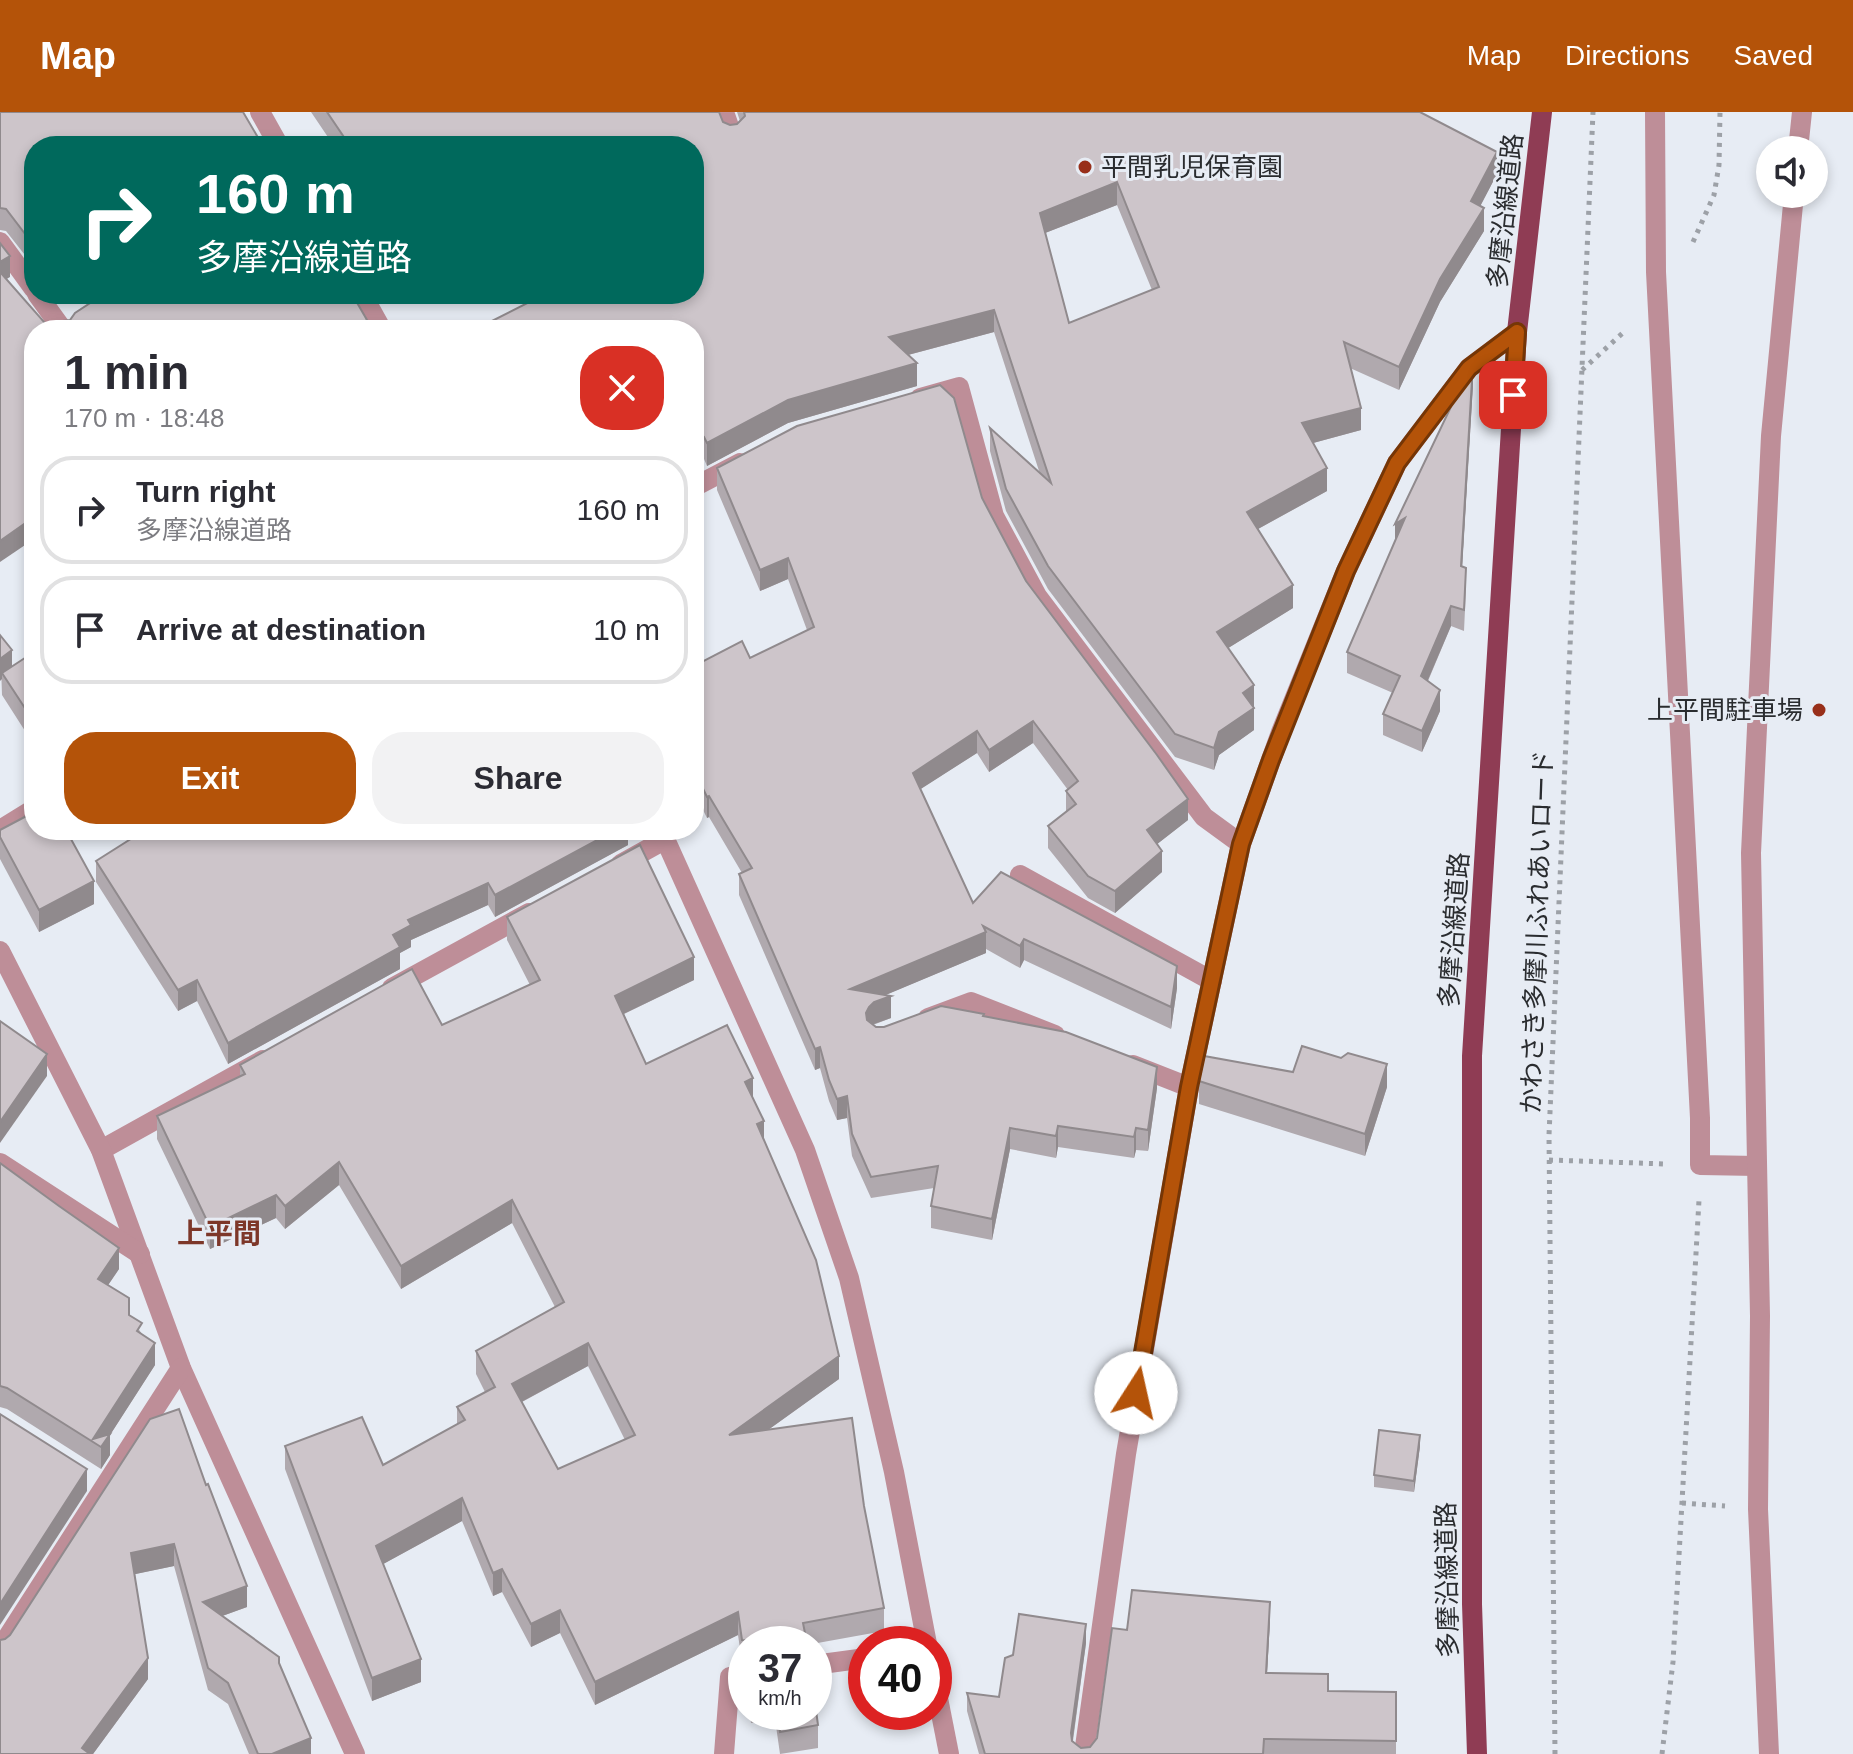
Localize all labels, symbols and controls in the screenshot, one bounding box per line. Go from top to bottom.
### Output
text: Map [40,35,116,77]
text: Map [1467,40,1521,71]
text: Directions [1565,40,1690,71]
text: Saved [1734,40,1813,71]
street label: 多摩沿線道路 [1482,132,1528,290]
map controls [1756,136,1828,208]
button: sound [1756,136,1828,208]
place label: 平間乳児保育園 [1101,152,1283,182]
marker: 平間乳児保育園 [1076,158,1094,176]
text: 160 m [196,162,355,225]
icon: right [64,168,168,272]
text: 多摩沿線道路 [196,237,412,278]
text: 1 min [64,346,189,399]
button: close [580,346,664,430]
pin [1479,361,1547,429]
icon: arrive [1491,373,1535,417]
text: 170 m · 18:48 [64,403,224,433]
text: Turn right [136,475,275,508]
icon: right [68,488,112,532]
text: 160 m [577,493,660,526]
text: 多摩沿線道路 [136,515,292,545]
icon: arrive [68,608,112,652]
text: Arrive at destination [136,613,426,646]
text: 10 m [593,613,660,646]
place label: 上平間駐車場 [1647,695,1803,725]
marker: 上平間駐車場 [1810,701,1828,719]
button: Exit [64,732,356,824]
button: Share [372,732,664,824]
street label: かわさき多摩川ふれあいロード [1516,750,1558,1114]
street label: 多摩沿線道路 [1434,851,1474,1009]
district label: 上平間 [177,1218,261,1249]
position arrow [1094,1351,1178,1435]
street label: 多摩沿線道路 [1431,1502,1463,1658]
speed limit sign: 40 [848,1626,952,1730]
text: 37 [758,1646,802,1690]
text: km/h [758,1687,802,1709]

